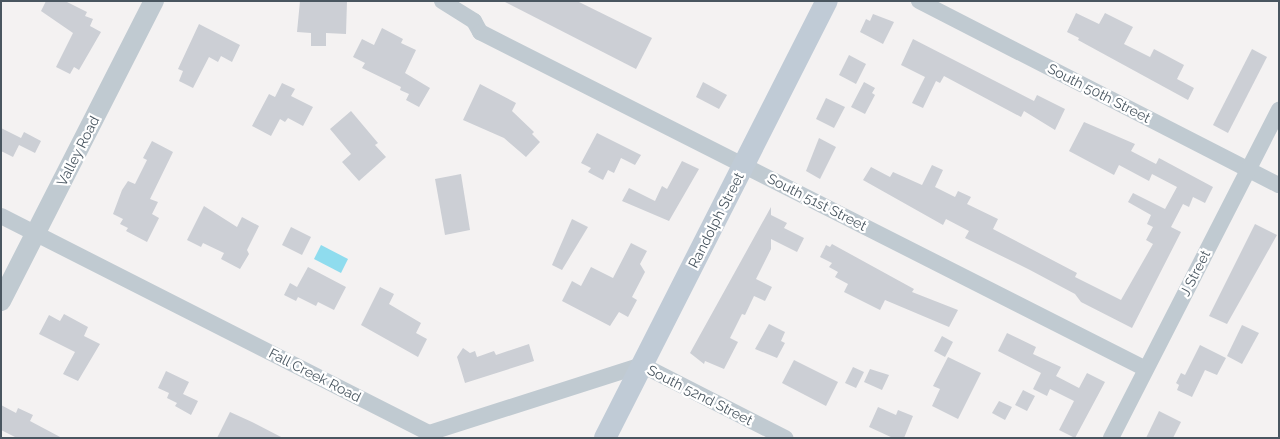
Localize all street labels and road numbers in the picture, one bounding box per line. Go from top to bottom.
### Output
street label: South 50th Street [1045,60,1153,126]
street label: Valley Road [53,113,103,189]
street label: Randolph Street [685,169,747,271]
street label: South 51st Street [765,170,869,234]
street label: J Street [1176,247,1214,299]
street label: Fall Creek Road [266,344,364,406]
street label: South 52nd Street [645,361,755,429]

